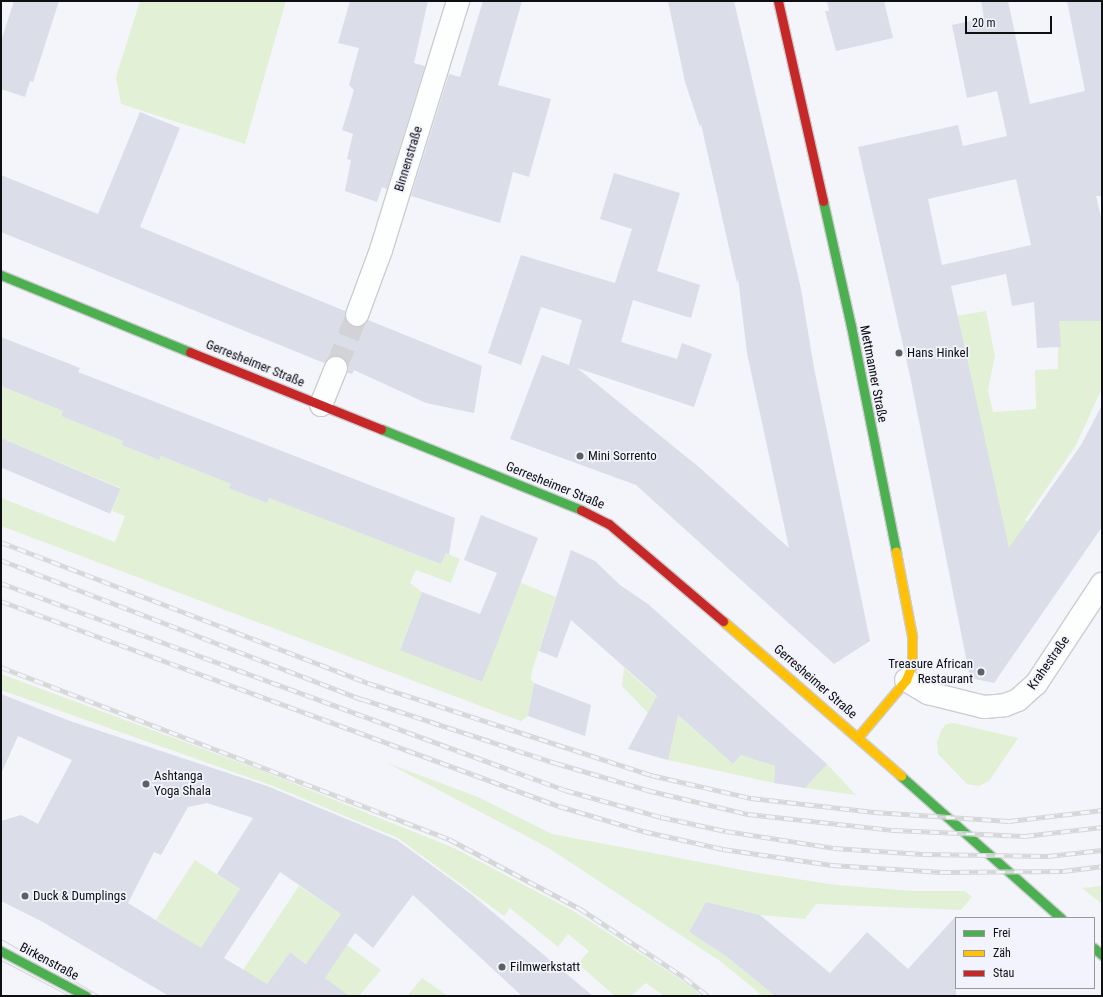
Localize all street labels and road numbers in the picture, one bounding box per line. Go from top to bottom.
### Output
street label: Binnenstraße [392,124,426,194]
street label: Mettmanner Straße [856,324,890,424]
street label: Gerresheimer Straße [203,337,307,391]
street label: Gerresheimer Straße [503,459,607,513]
street label: Krahestraße [1025,633,1073,693]
street label: Gerresheimer Straße [770,642,860,722]
street label: Birkenstraße [17,940,81,984]

